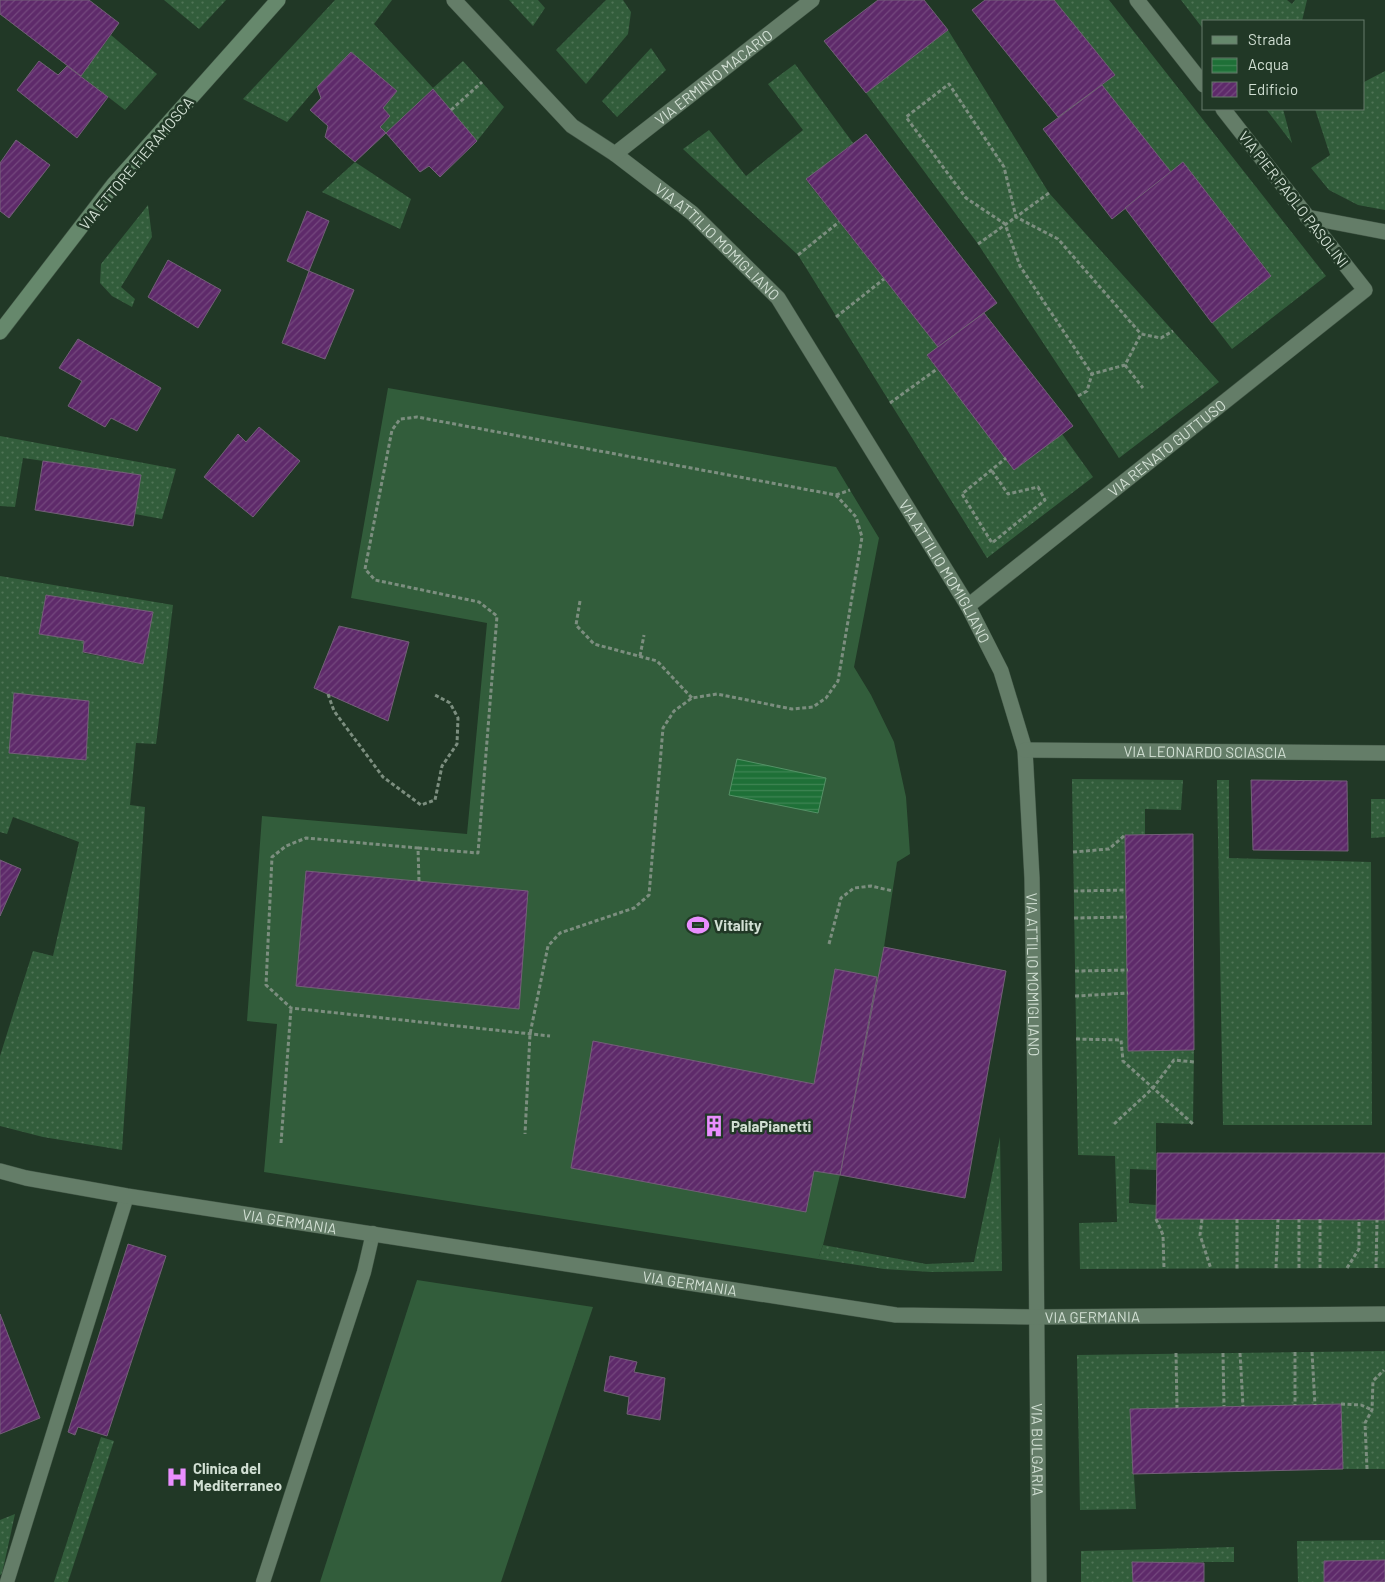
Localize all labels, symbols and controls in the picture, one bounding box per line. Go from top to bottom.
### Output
legend [1202,20,1365,110]
street label: VIA ERMINIO MACARIO [651,25,776,129]
text: Strada [1248,30,1291,48]
text: Acqua [1248,55,1289,73]
text: Edificio [1248,80,1298,98]
street label: VIA ETTORE FIERAMOSCA [75,93,197,233]
street label: VIA PIER PAOLO PASOLINI [1235,127,1353,271]
street label: VIA ATTILIO MOMIGLIANO [652,179,784,304]
street label: VIA RENATO GUTTUSO [1104,395,1229,500]
street label: VIA ATTILIO MOMIGLIANO [895,496,994,646]
street label: VIA LEONARDO SCIASCIA [1123,742,1287,761]
street label: VIA ATTILIO MOMIGLIANO [1023,893,1043,1056]
sports icon: Vitality [685,912,711,938]
place label: Vitality [714,916,762,934]
building icon: PalaPianetti [701,1113,727,1139]
place label: PalaPianetti [731,1117,812,1135]
street label: VIA GERMANIA [241,1205,338,1237]
street label: VIA GERMANIA [641,1267,738,1299]
street label: VIA GERMANIA [1045,1307,1140,1326]
street label: VIA BULGARIA [1028,1403,1047,1496]
place label: Clinica del Mediterraneo [193,1459,282,1494]
hospital icon: Clinica del Mediterraneo [164,1464,190,1490]

